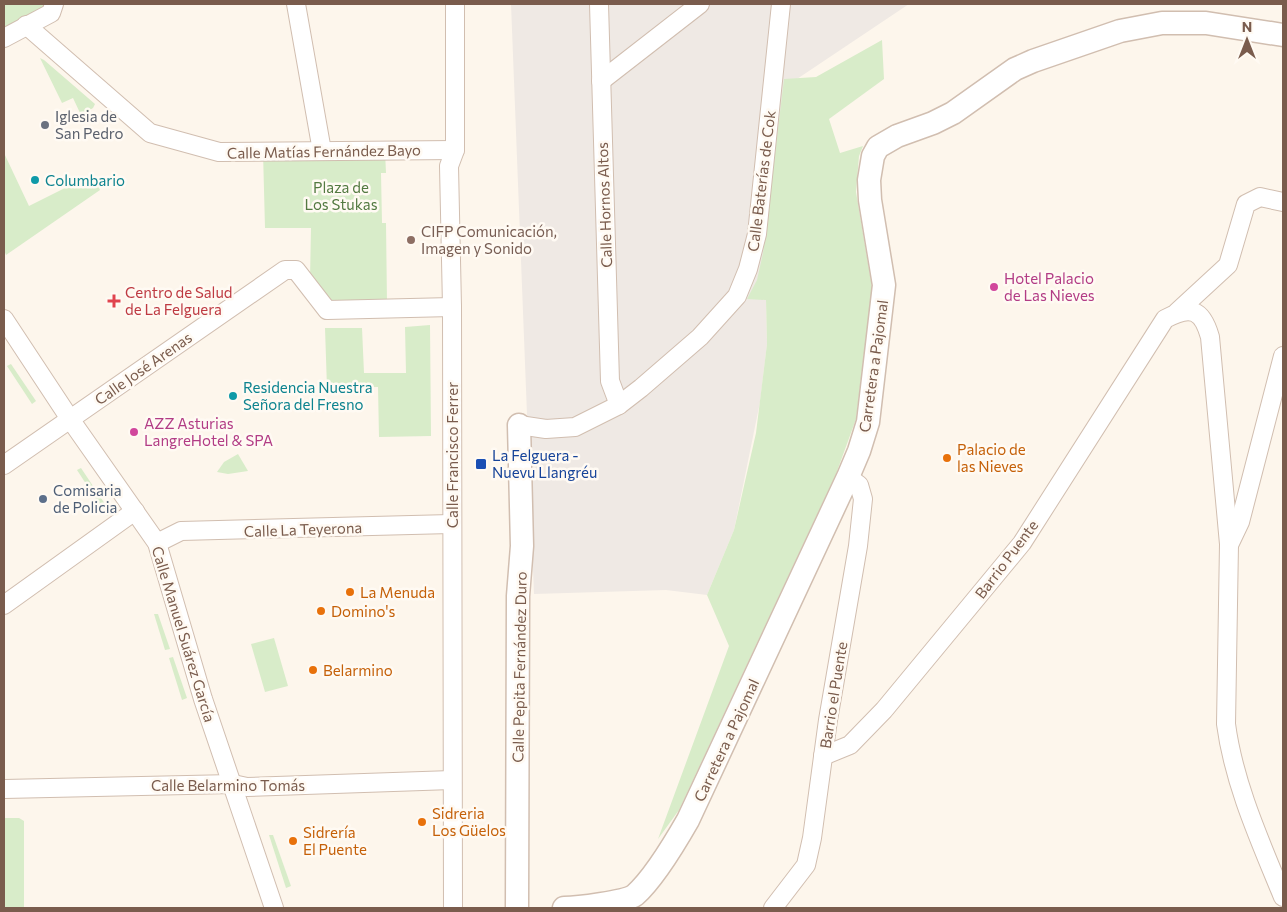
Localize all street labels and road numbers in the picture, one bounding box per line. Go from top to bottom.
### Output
street label: Calle Baterías de Cok [743,109,779,253]
street label: Calle Matías Fernández Bayo [227,140,421,162]
street label: Calle Hornos Altos [593,142,615,268]
street label: Carretera a Pajomal [855,299,891,433]
street label: Calle José Arenas [91,328,195,408]
street label: Calle Francisco Ferrer [443,382,461,528]
street label: Barrio Puente [971,516,1041,602]
street label: Calle La Teyerona [243,518,363,540]
street label: Calle Manuel Suárez García [149,544,219,724]
street label: Calle Pepita Fernández Duro [508,571,530,763]
street label: Barrio el Puente [816,640,850,750]
street label: Carretera a Pajomal [690,676,762,804]
street label: Calle Belarmino Tomás [151,776,305,794]

